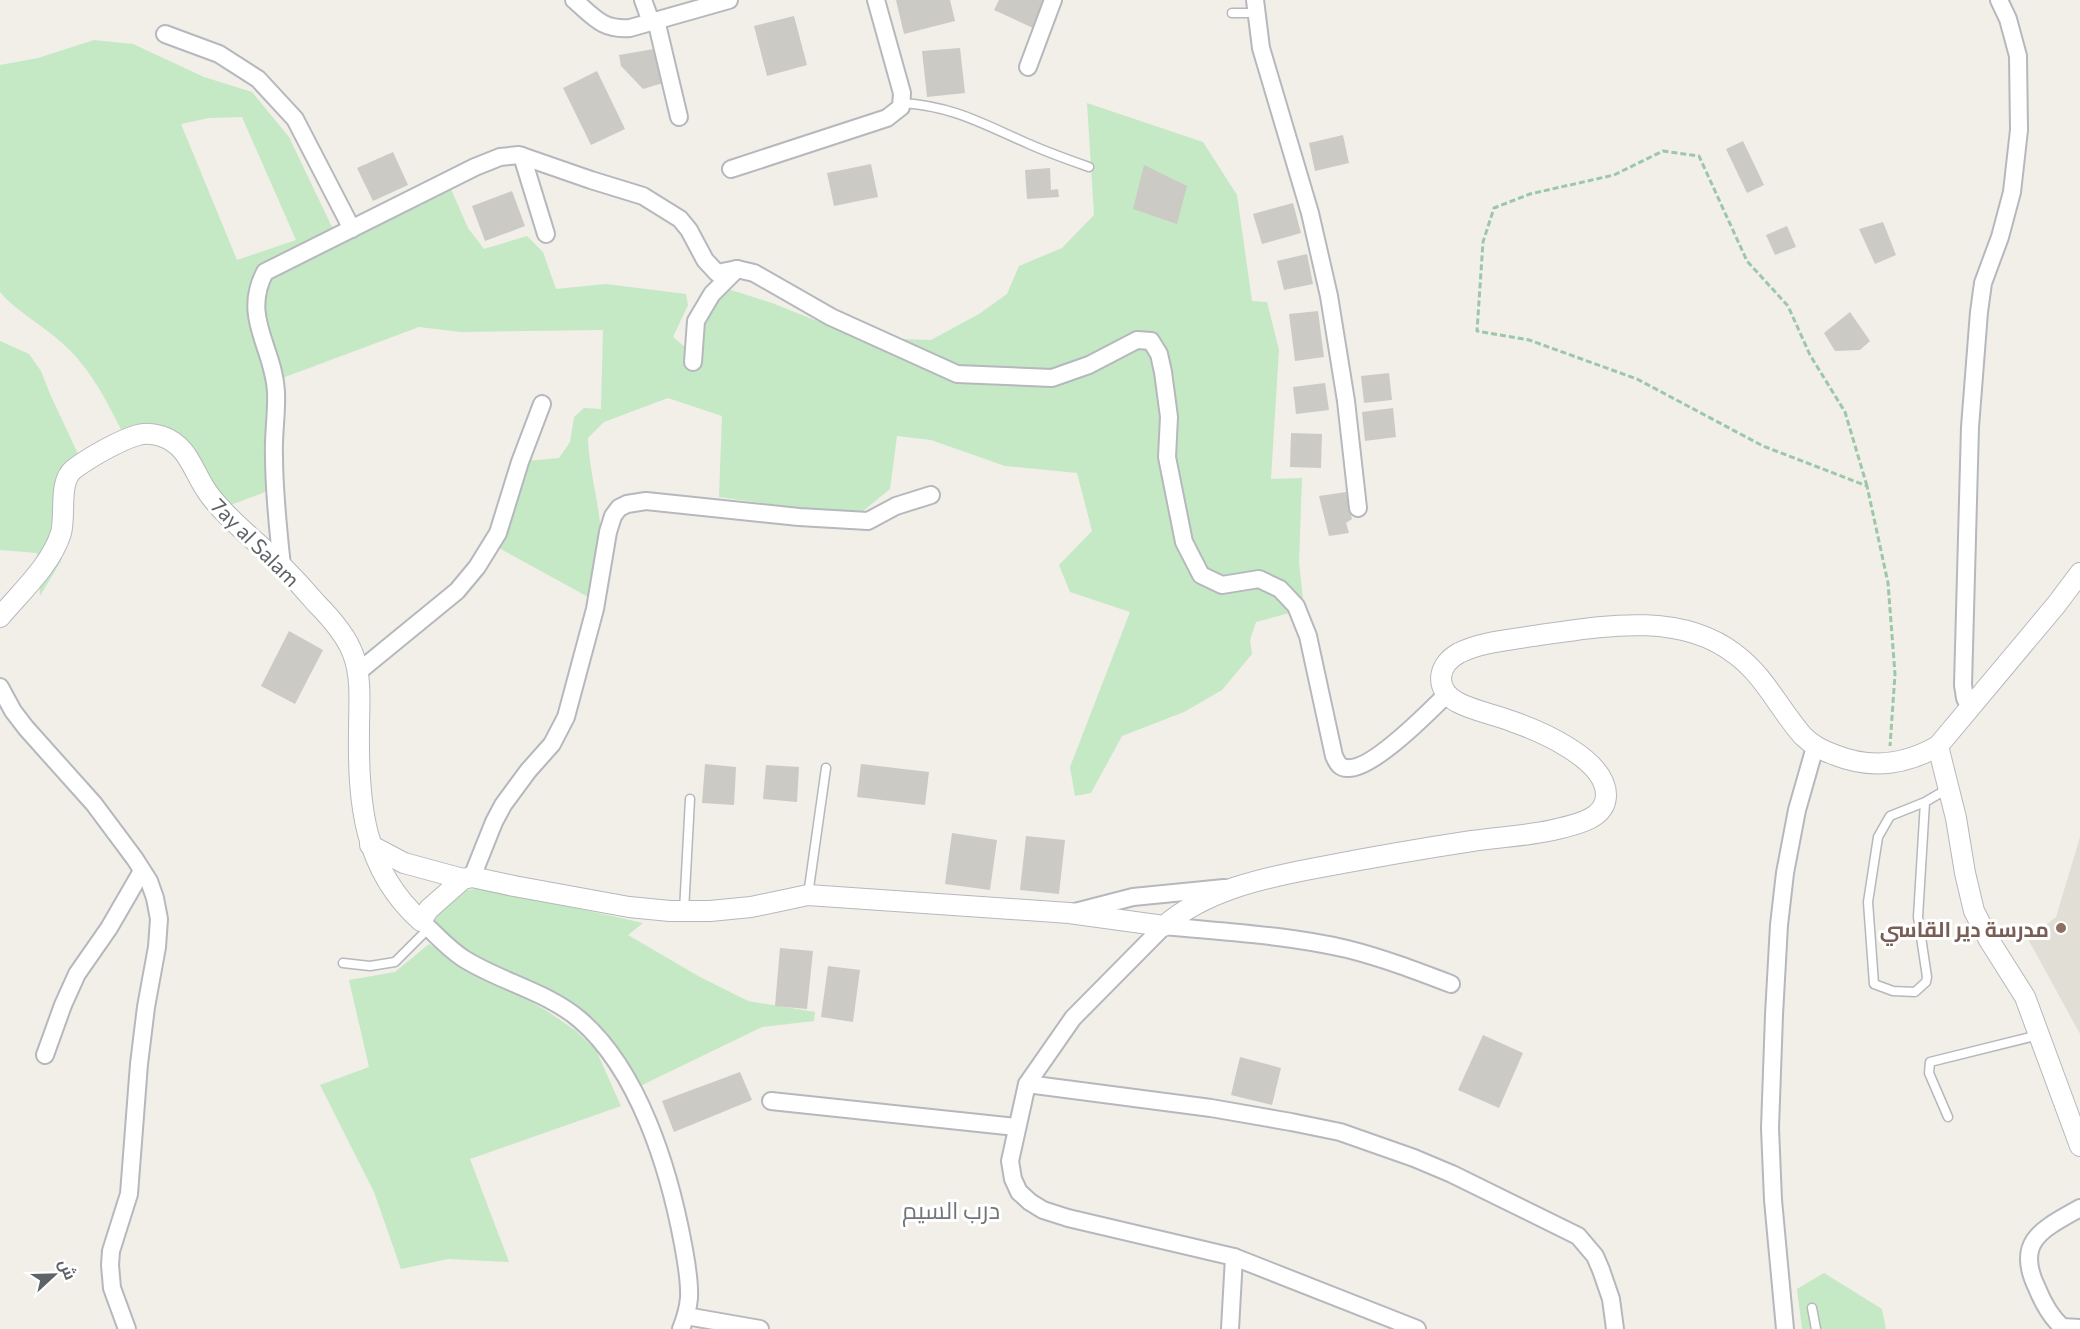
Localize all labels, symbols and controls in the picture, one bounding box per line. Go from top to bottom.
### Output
street label: 7ay al Salam [207,493,305,591]
place label: مدرسة دير القاسي [1880,916,2049,946]
marker: مدرسة دير القاسي [2054,921,2068,935]
district label: درب السيم [902,1195,1000,1227]
north arrow [24,1245,84,1305]
text: ش [55,1256,81,1283]

